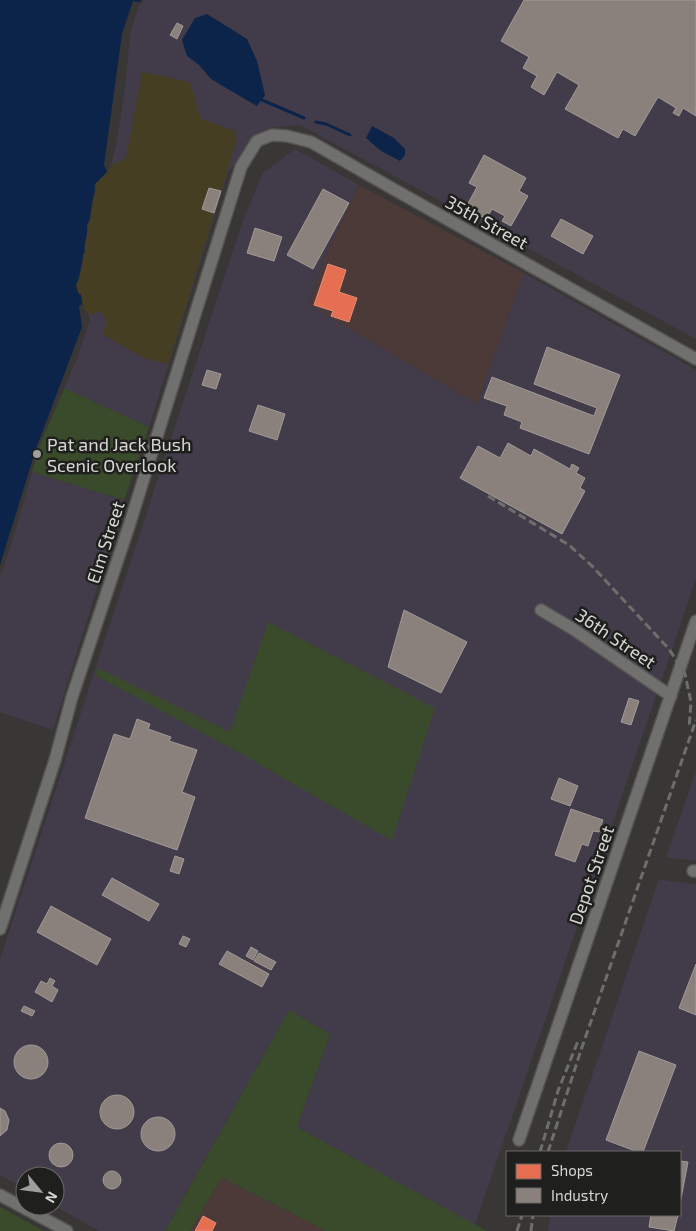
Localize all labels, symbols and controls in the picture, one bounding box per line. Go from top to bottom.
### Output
street label: 35th Street [442,190,532,254]
place label: Pat and Jack Bush Scenic Overlook [47,433,191,476]
marker: Pat and Jack Bush Scenic Overlook [31,448,43,460]
street label: Elm Street [81,498,129,586]
street label: 36th Street [572,603,660,673]
street label: Depot Street [564,823,618,927]
legend [506,1151,681,1216]
text: Shops [551,1161,593,1179]
north arrow [15,1166,65,1216]
text: Industry [551,1186,608,1204]
text: N [42,1189,62,1206]

